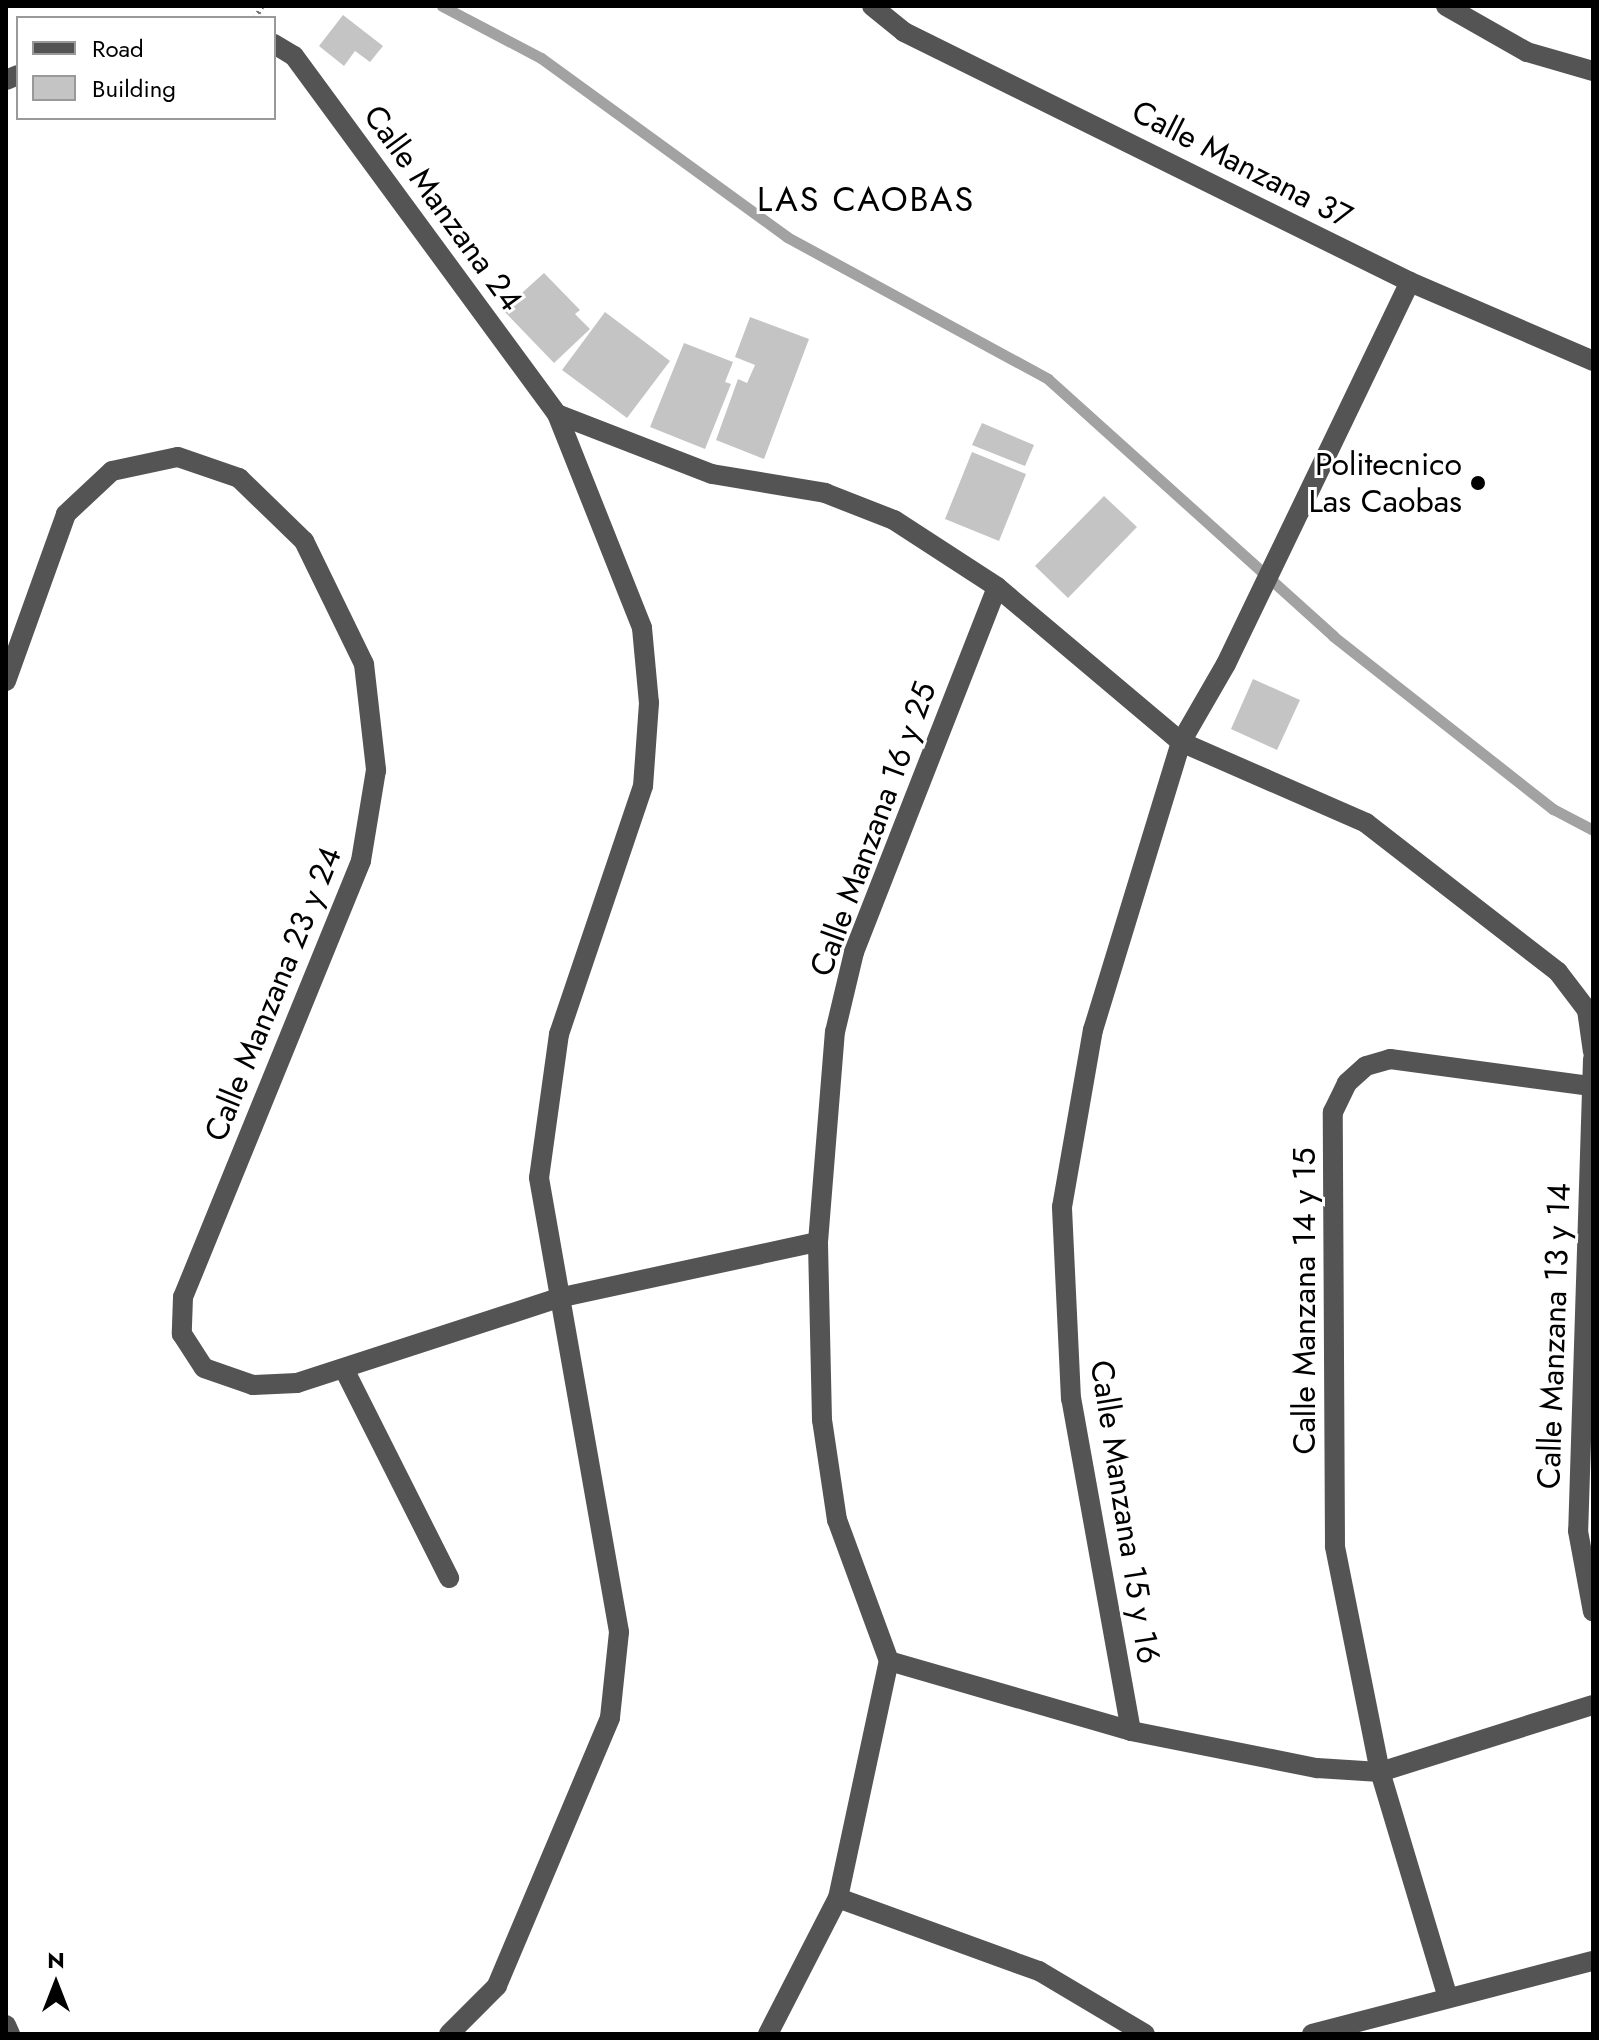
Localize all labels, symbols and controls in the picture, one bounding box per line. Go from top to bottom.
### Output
legend [16,16,276,120]
text: Road [92,31,144,66]
text: Building [92,71,176,106]
street label: Calle Manzana 37 [1126,92,1358,236]
street label: Calle Manzana 24 [355,98,531,318]
district label: LAS CAOBAS [757,180,975,220]
place label: Politecnico Las Caobas [1308,446,1462,521]
marker: Politecnico Las Caobas [1469,474,1487,492]
street label: Calle Manzana 16 y 25 [802,677,944,981]
street label: Calle Manzana 23 y 24 [196,841,350,1147]
street label: Calle Manzana 14 y 15 [1285,1148,1323,1454]
street label: Calle Manzana 13 y 14 [1529,1182,1579,1490]
street label: Calle Manzana 15 y 16 [1082,1358,1168,1666]
north arrow [16,1944,96,2024]
text: N [47,1944,65,1976]

